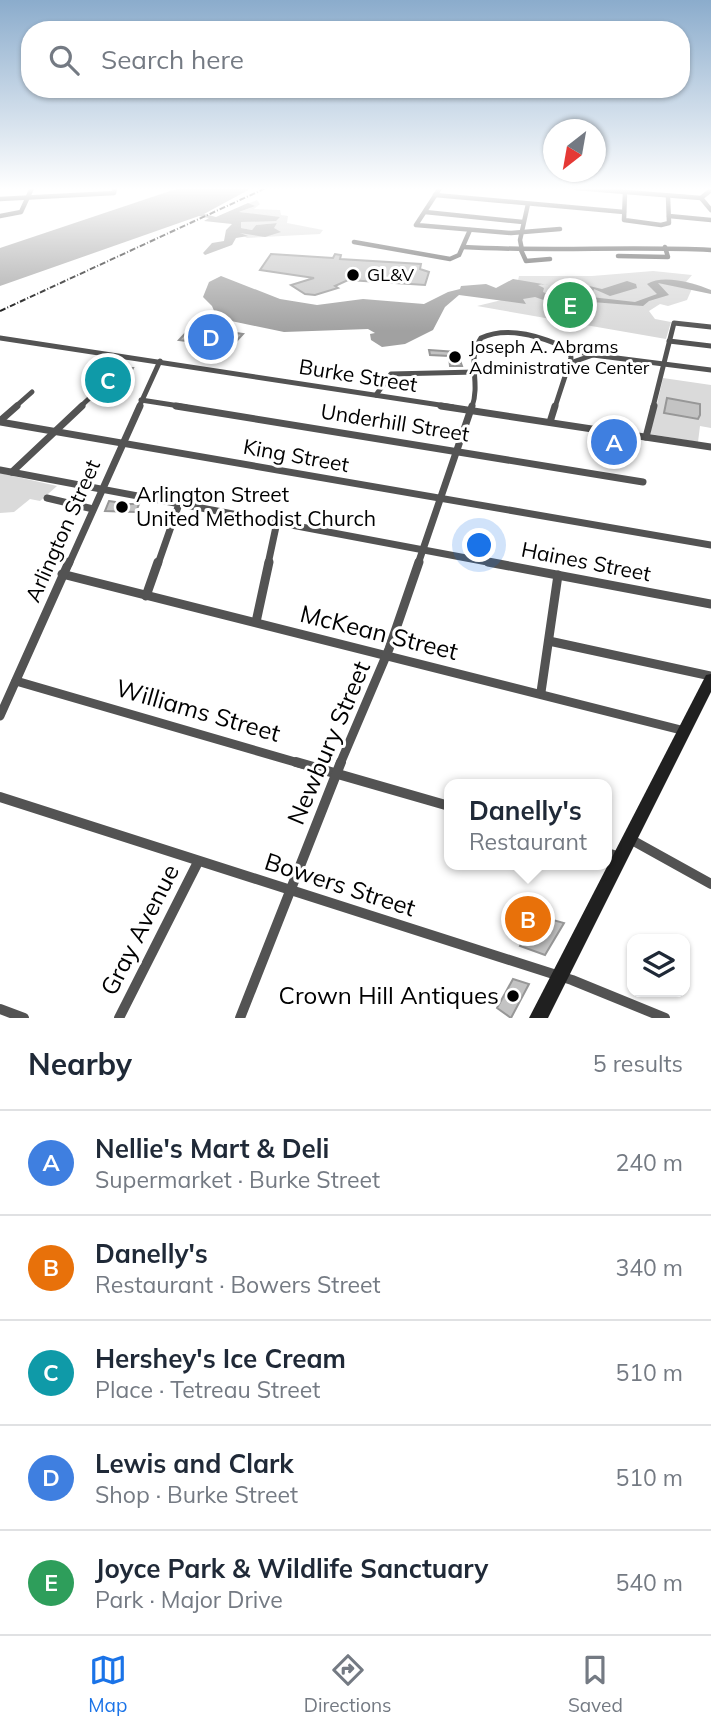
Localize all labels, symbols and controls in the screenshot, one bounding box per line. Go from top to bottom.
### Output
search box [21,21,690,98]
icon: search [45,41,83,79]
text: Search here [101,43,244,76]
north arrow [543,119,606,182]
place label: GL&V [367,263,415,286]
marker: GL&V [345,267,361,283]
pin: E [547,279,593,331]
pin: D [188,311,234,363]
place label: Joseph A. Abrams Administrative Center [469,335,650,379]
marker: Joseph A. Abrams Administrative Center [447,349,463,365]
street label: Burke Street [297,353,419,397]
pin: C [85,354,131,406]
street label: Underhill Street [319,397,471,447]
pin: A [591,416,637,468]
street label: King Street [241,433,351,477]
street label: Arlington Street [19,455,105,606]
place label: Arlington Street United Methodist Church [136,481,376,531]
marker: Arlington Street United Methodist Church [114,499,130,515]
your location [462,528,496,562]
street label: Haines Street [519,536,653,586]
street label: McKean Street [297,598,461,666]
street label: Newbury Street [280,656,376,829]
street label: Williams Street [113,672,284,748]
popup [444,779,612,870]
text: Danelly's [469,794,582,827]
text: Restaurant [469,827,587,856]
street label: Bowers Street [261,846,419,923]
street label: Gray Avenue [93,859,185,1000]
pin: B [505,893,551,945]
map controls [627,934,690,997]
button: layers [627,934,690,997]
place label: Crown Hill Antiques [279,980,499,1010]
marker: Crown Hill Antiques [505,988,521,1004]
text: Nearby [28,1045,132,1083]
text: 5 results [593,1049,683,1078]
text: Nellie's Mart & Deli [95,1132,329,1165]
text: A [42,1148,60,1177]
text: 240 m [615,1148,683,1177]
text: Supermarket · Burke Street [95,1165,380,1194]
text: Danelly's [95,1237,208,1270]
text: B [43,1253,59,1282]
text: 340 m [615,1253,683,1282]
text: Restaurant · Bowers Street [95,1270,381,1299]
text: Hershey's Ice Cream [95,1342,346,1375]
text: C [43,1358,59,1387]
text: 510 m [615,1358,683,1387]
text: Place · Tetreau Street [95,1375,320,1404]
text: Lewis and Clark [95,1447,294,1480]
text: D [42,1463,60,1492]
text: 510 m [615,1463,683,1492]
text: Shop · Burke Street [95,1480,298,1509]
text: Joyce Park & Wildlife Sanctuary [95,1552,488,1585]
text: E [44,1568,58,1597]
text: 540 m [615,1568,683,1597]
text: Park · Major Drive [95,1585,283,1614]
tab: Map [88,1651,127,1717]
tab: Directions [304,1651,392,1717]
tab: Saved [568,1651,623,1717]

